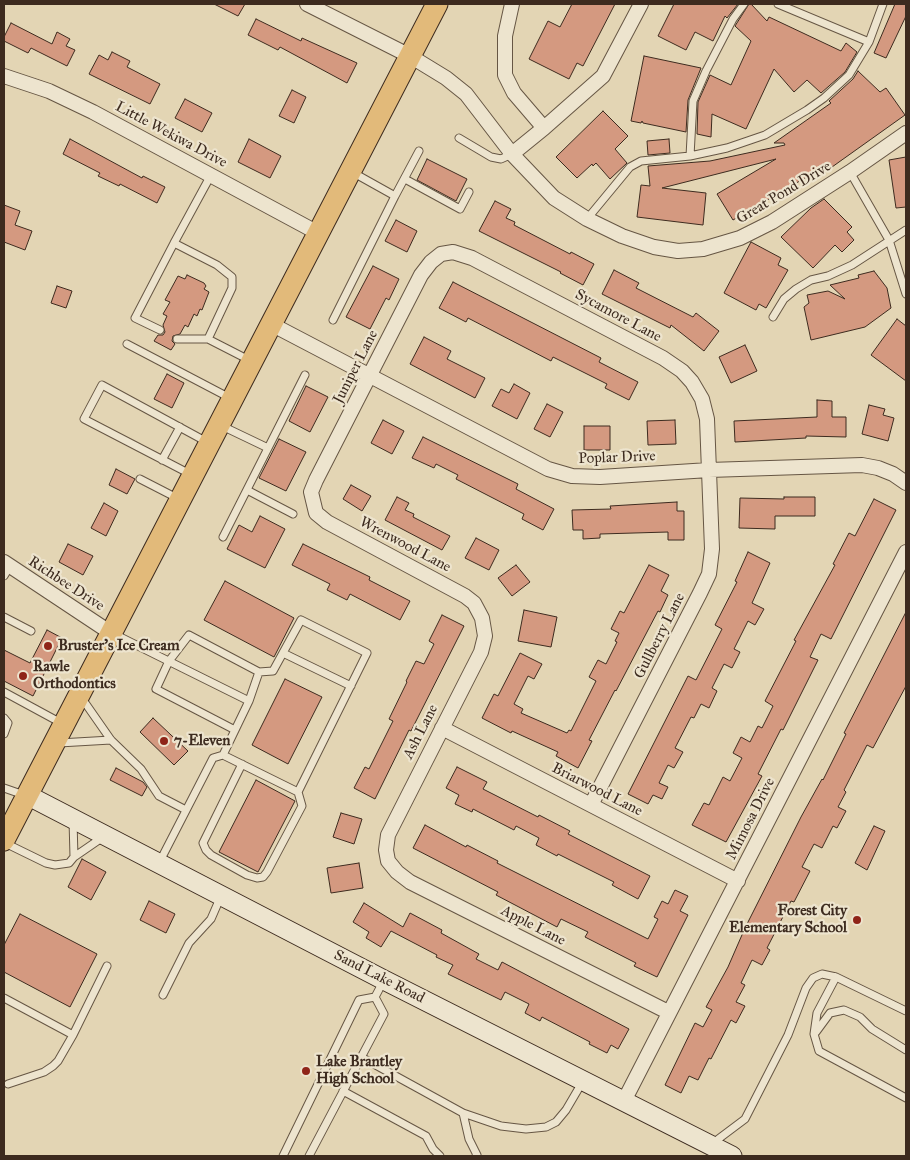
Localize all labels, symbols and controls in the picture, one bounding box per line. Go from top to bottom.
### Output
street label: Little Wekiwa Drive [112,98,230,172]
street label: Great Pond Drive [733,158,835,228]
street label: Sycamore Lane [572,286,664,346]
street label: Juniper Lane [330,327,382,407]
street label: Poplar Drive [578,448,656,468]
street label: Wrenwood Lane [356,513,454,577]
street label: Richbee Drive [25,553,107,615]
street label: Gullberry Lane [631,590,689,682]
place label: Bruster's Ice Cream [58,637,180,655]
marker: Bruster's Ice Cream [42,640,54,652]
place label: Rawle Orthodontics [33,658,116,693]
marker: Rawle Orthodontics [17,670,29,682]
street label: Ash Lane [400,702,442,762]
place label: 7-Eleven [174,732,230,750]
marker: 7-Eleven [158,735,170,747]
street label: Briarwood Lane [549,759,645,821]
street label: Mimosa Drive [723,775,779,863]
street label: Apple Lane [498,902,568,950]
place label: Forest City Elementary School [729,902,847,937]
marker: Forest City Elementary School [851,914,863,926]
street label: Sand Lake Road [331,946,427,1008]
place label: Lake Brantley High School [316,1053,402,1088]
marker: Lake Brantley High School [300,1065,312,1077]

